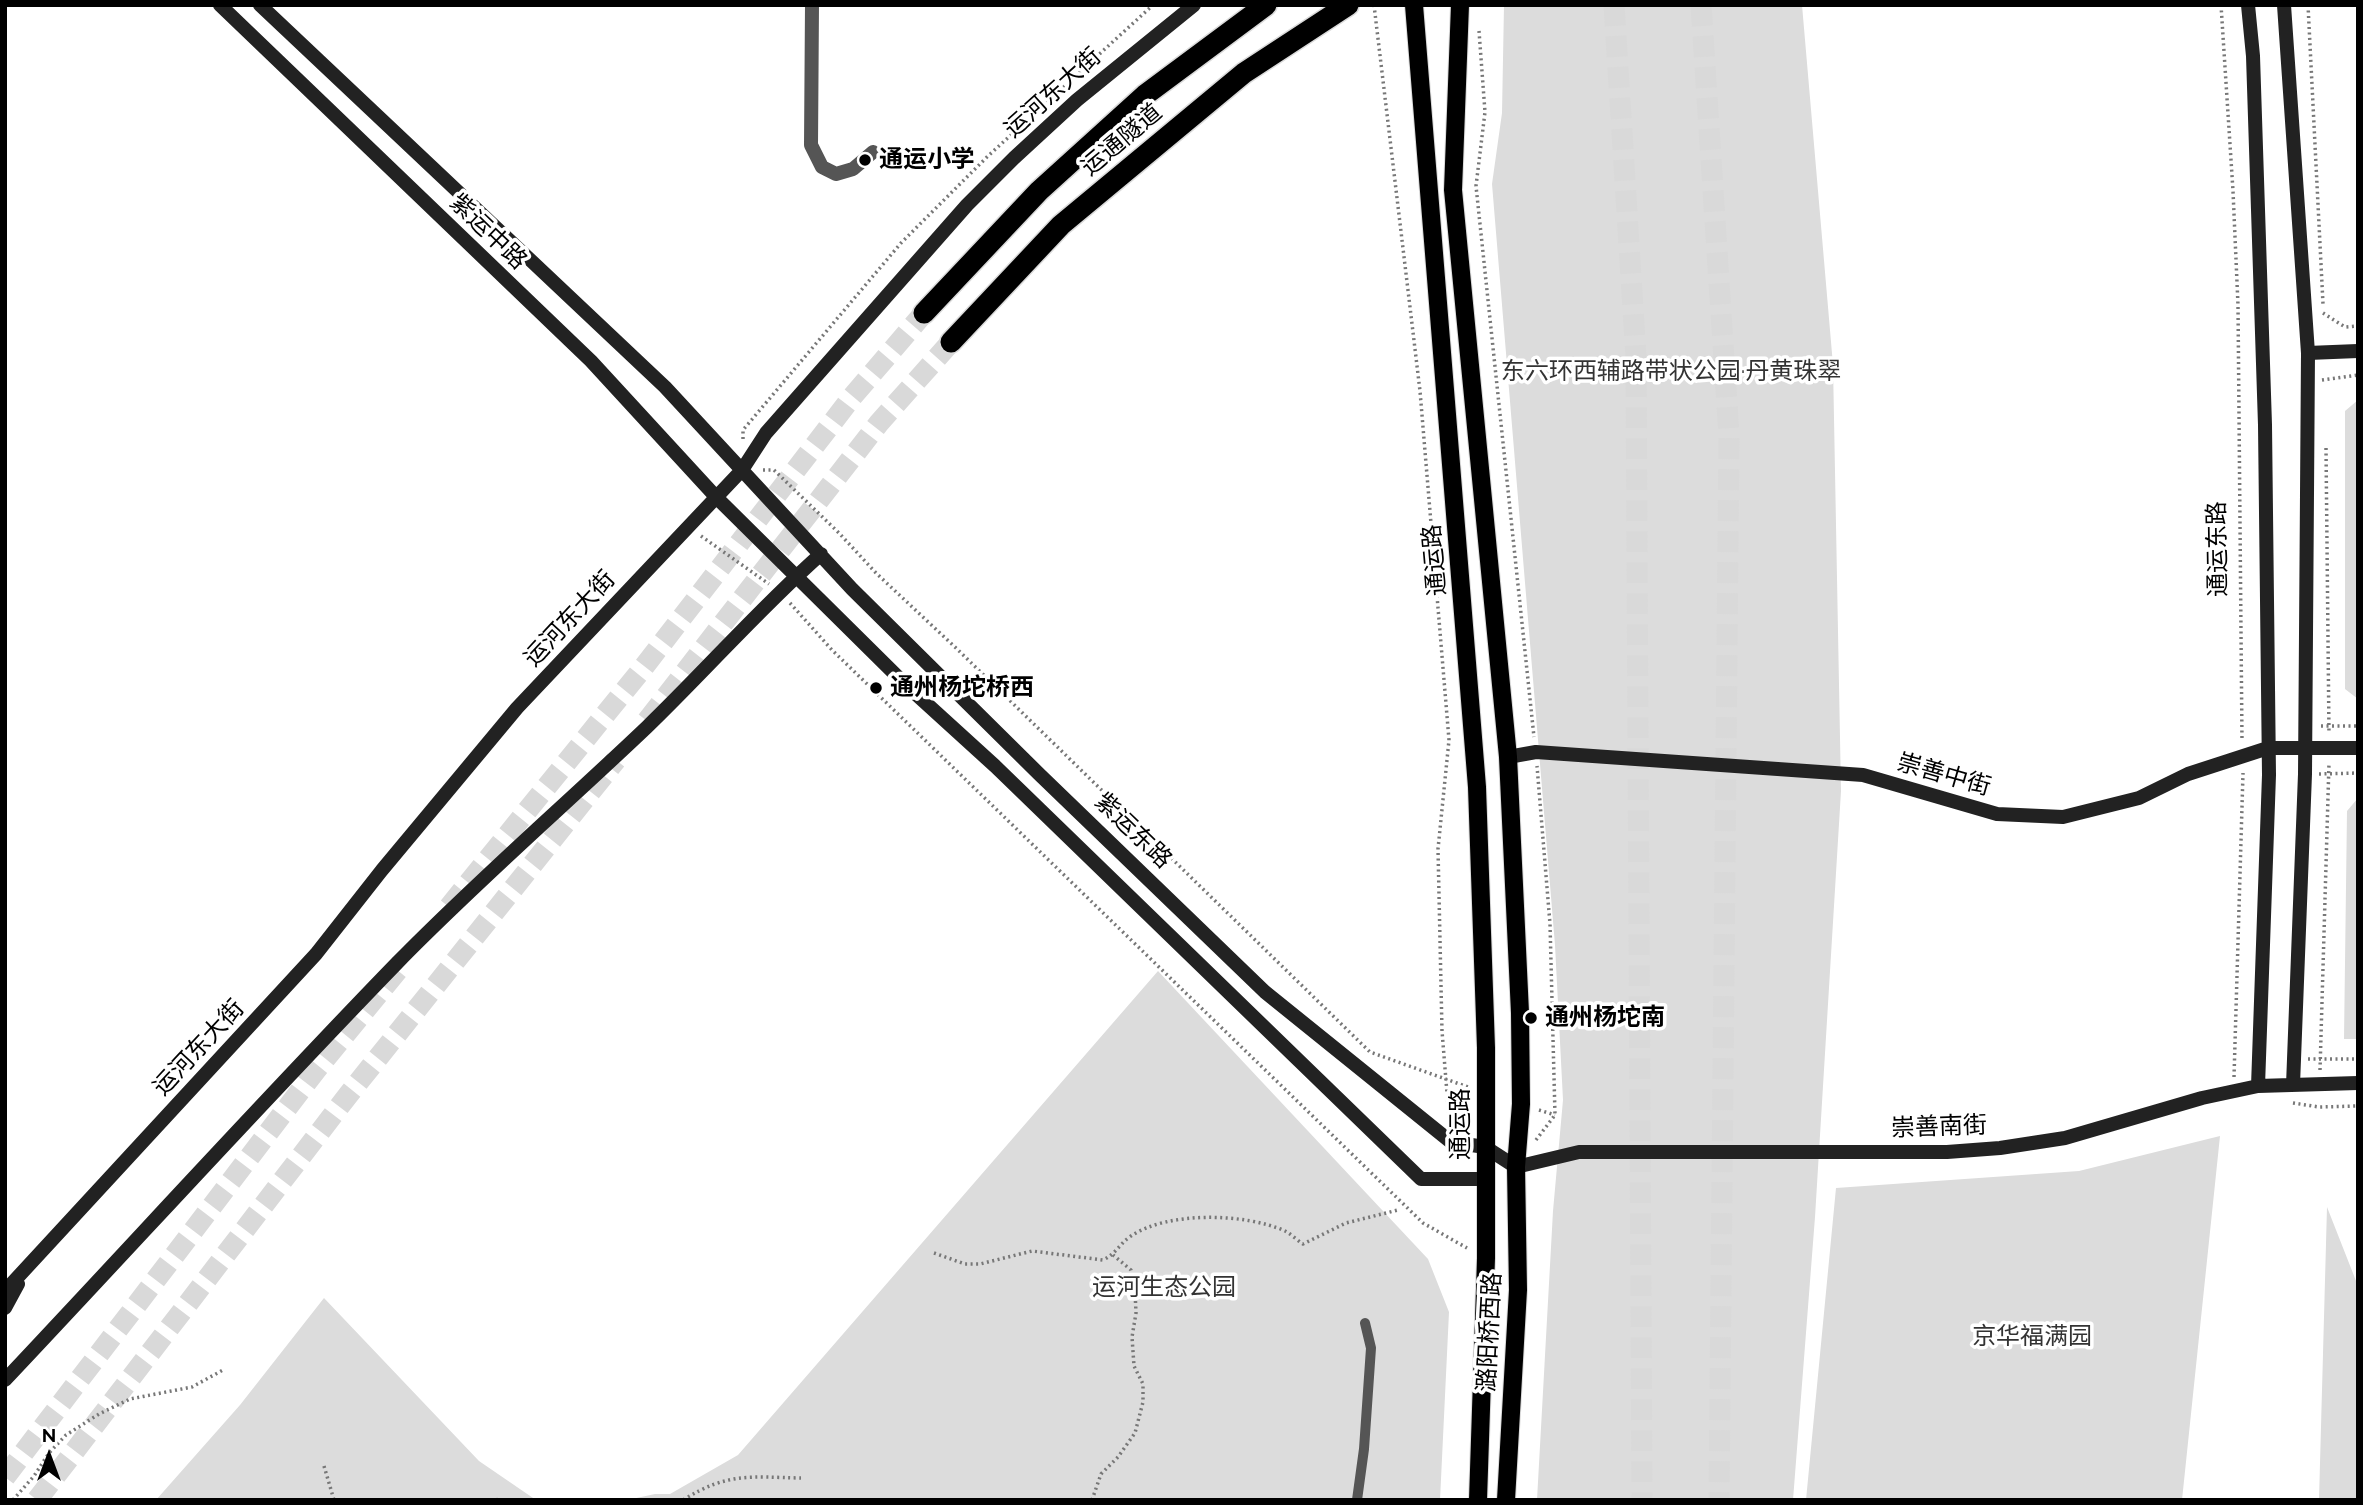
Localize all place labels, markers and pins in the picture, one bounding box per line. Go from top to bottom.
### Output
place label: 通运小学 [879,146,975,174]
marker: 通运小学 [857,152,873,168]
place label: 通州杨坨桥西 [890,674,1034,702]
marker: 通州杨坨桥西 [868,680,884,696]
place label: 通州杨坨南 [1545,1004,1665,1032]
marker: 通州杨坨南 [1523,1010,1539,1026]

